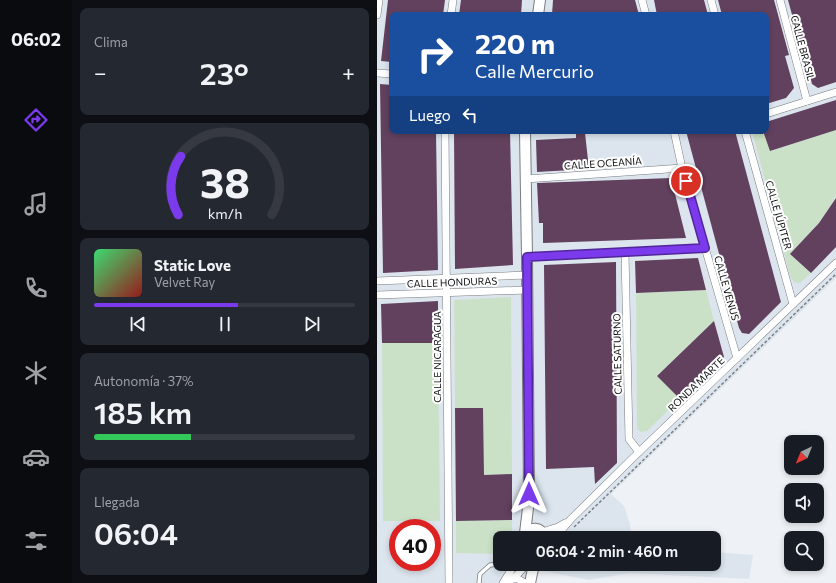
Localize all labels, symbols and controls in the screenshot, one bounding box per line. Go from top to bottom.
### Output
street label: CALLE BRASIL [788,14,818,82]
text: 220 m [475,26,555,60]
text: 06:02 [11,28,61,50]
icon: right [409,28,461,80]
text: Clima [94,34,128,50]
text: 23° [200,54,249,91]
text: − [94,59,107,86]
text: + [342,59,355,86]
text: Calle Mercurio [475,60,594,82]
icon: left [459,104,481,126]
icon: directions [22,106,50,134]
text: Luego [409,106,451,124]
street label: CALLE OCEANÍA [564,154,642,172]
text: 38 [200,155,249,206]
pin [669,164,703,198]
icon: arrive [675,170,697,192]
street label: CALLE JÚPITER [763,179,795,251]
icon: music [22,190,50,218]
text: km/h [207,203,242,221]
street label: CALLE VENUS [712,254,742,322]
text: Static Love [154,256,231,274]
icon: phone [22,274,50,302]
text: Velvet Ray [154,274,215,290]
street label: CALLE HONDURAS [407,274,498,290]
street label: CALLE NICARAGUA [431,311,443,403]
icon: previous [127,313,149,335]
icon: pause [214,313,236,335]
icon: next [301,313,323,335]
street label: CALLE SATURNO [610,313,624,395]
street label: RONDA MARTE [665,354,727,414]
icon: climate [22,359,50,387]
text: Autonomía · 37% [94,373,194,389]
text: 185 km [94,393,192,430]
north arrow [784,435,824,475]
map controls [784,435,824,571]
icon: car [22,443,50,471]
position arrow [508,473,550,515]
button: sound [784,483,824,523]
text: Llegada [94,494,140,510]
text: 06:04 [94,514,178,551]
speed limit sign: 40 [389,519,441,571]
icon: filters [22,527,50,555]
button: search [784,531,824,571]
text: 06:04 · 2 min · 460 m [536,542,678,560]

